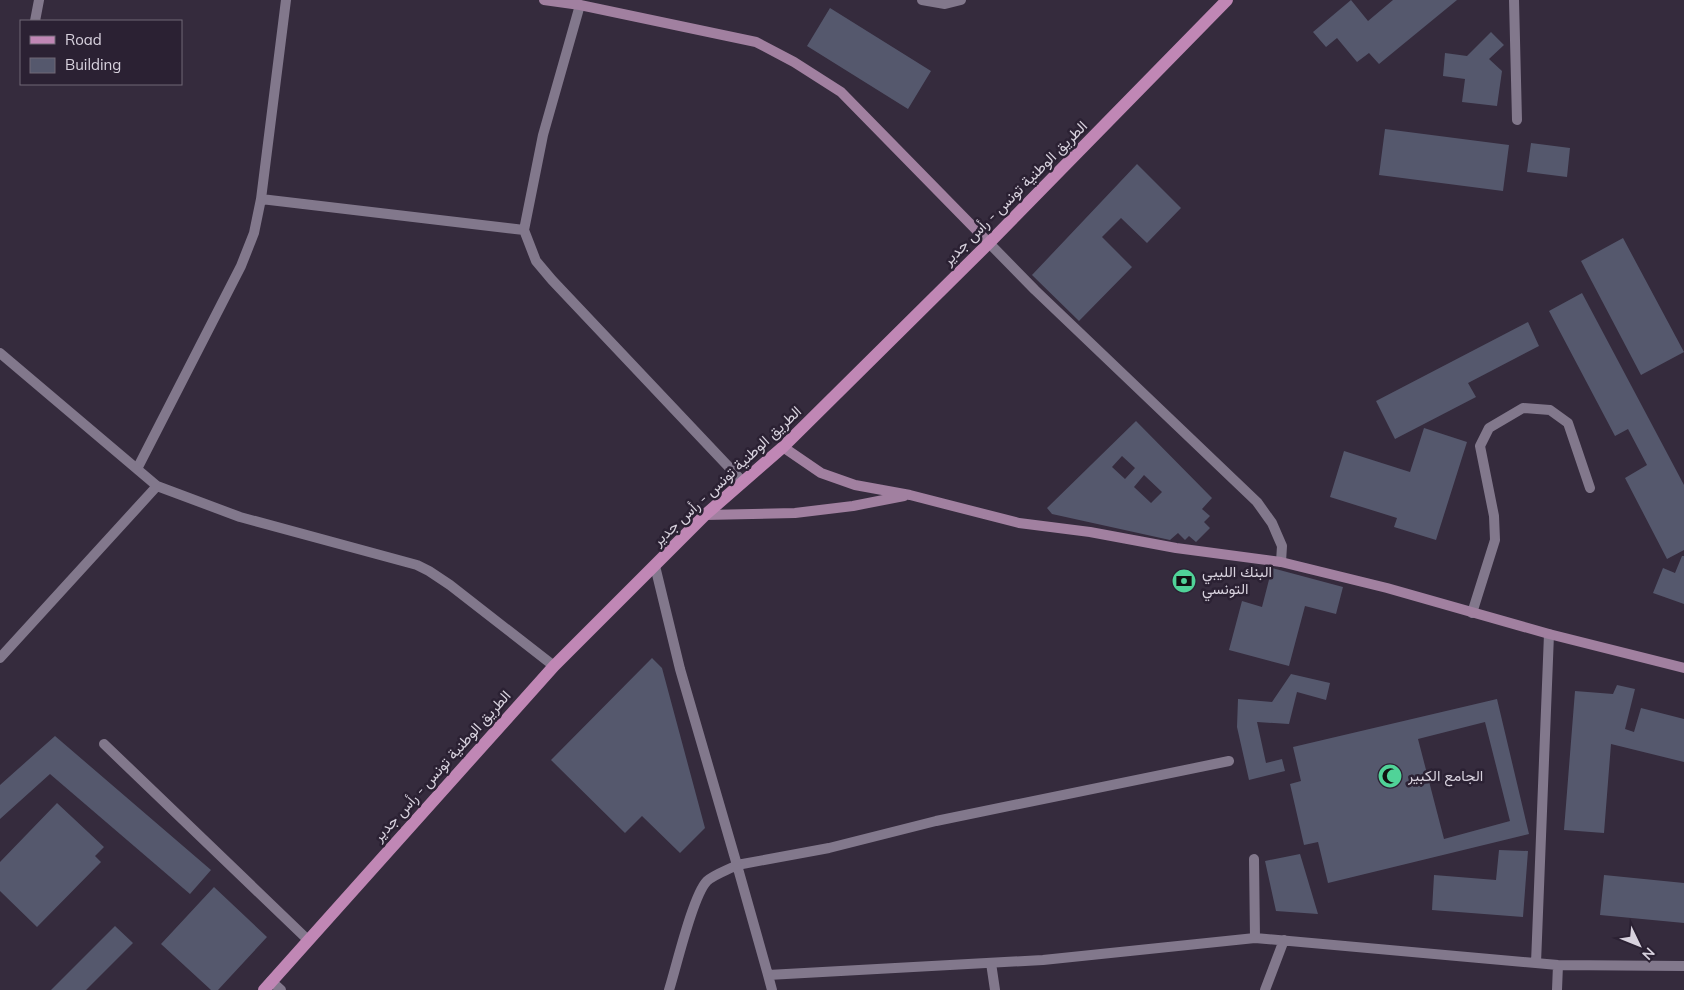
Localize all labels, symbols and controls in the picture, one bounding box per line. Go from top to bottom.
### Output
legend [20,20,182,85]
text: Road [65,30,102,49]
text: Building [65,55,121,74]
street label: الطريق الوطنية تونس - رأس جدير [938,116,1092,270]
street label: الطريق الوطنية تونس - رأس جدير [647,402,806,551]
place label: البنك الليبي التونسي [1202,562,1272,602]
bank icon: البنك الليبي التونسي [1171,568,1197,594]
street label: الطريق الوطنية تونس - رأس جدير [368,686,515,847]
mosque icon: الجامع الكبير [1377,763,1403,789]
place label: الجامع الكبير [1407,766,1483,787]
north arrow [1614,920,1664,970]
text: N [1638,944,1659,964]

